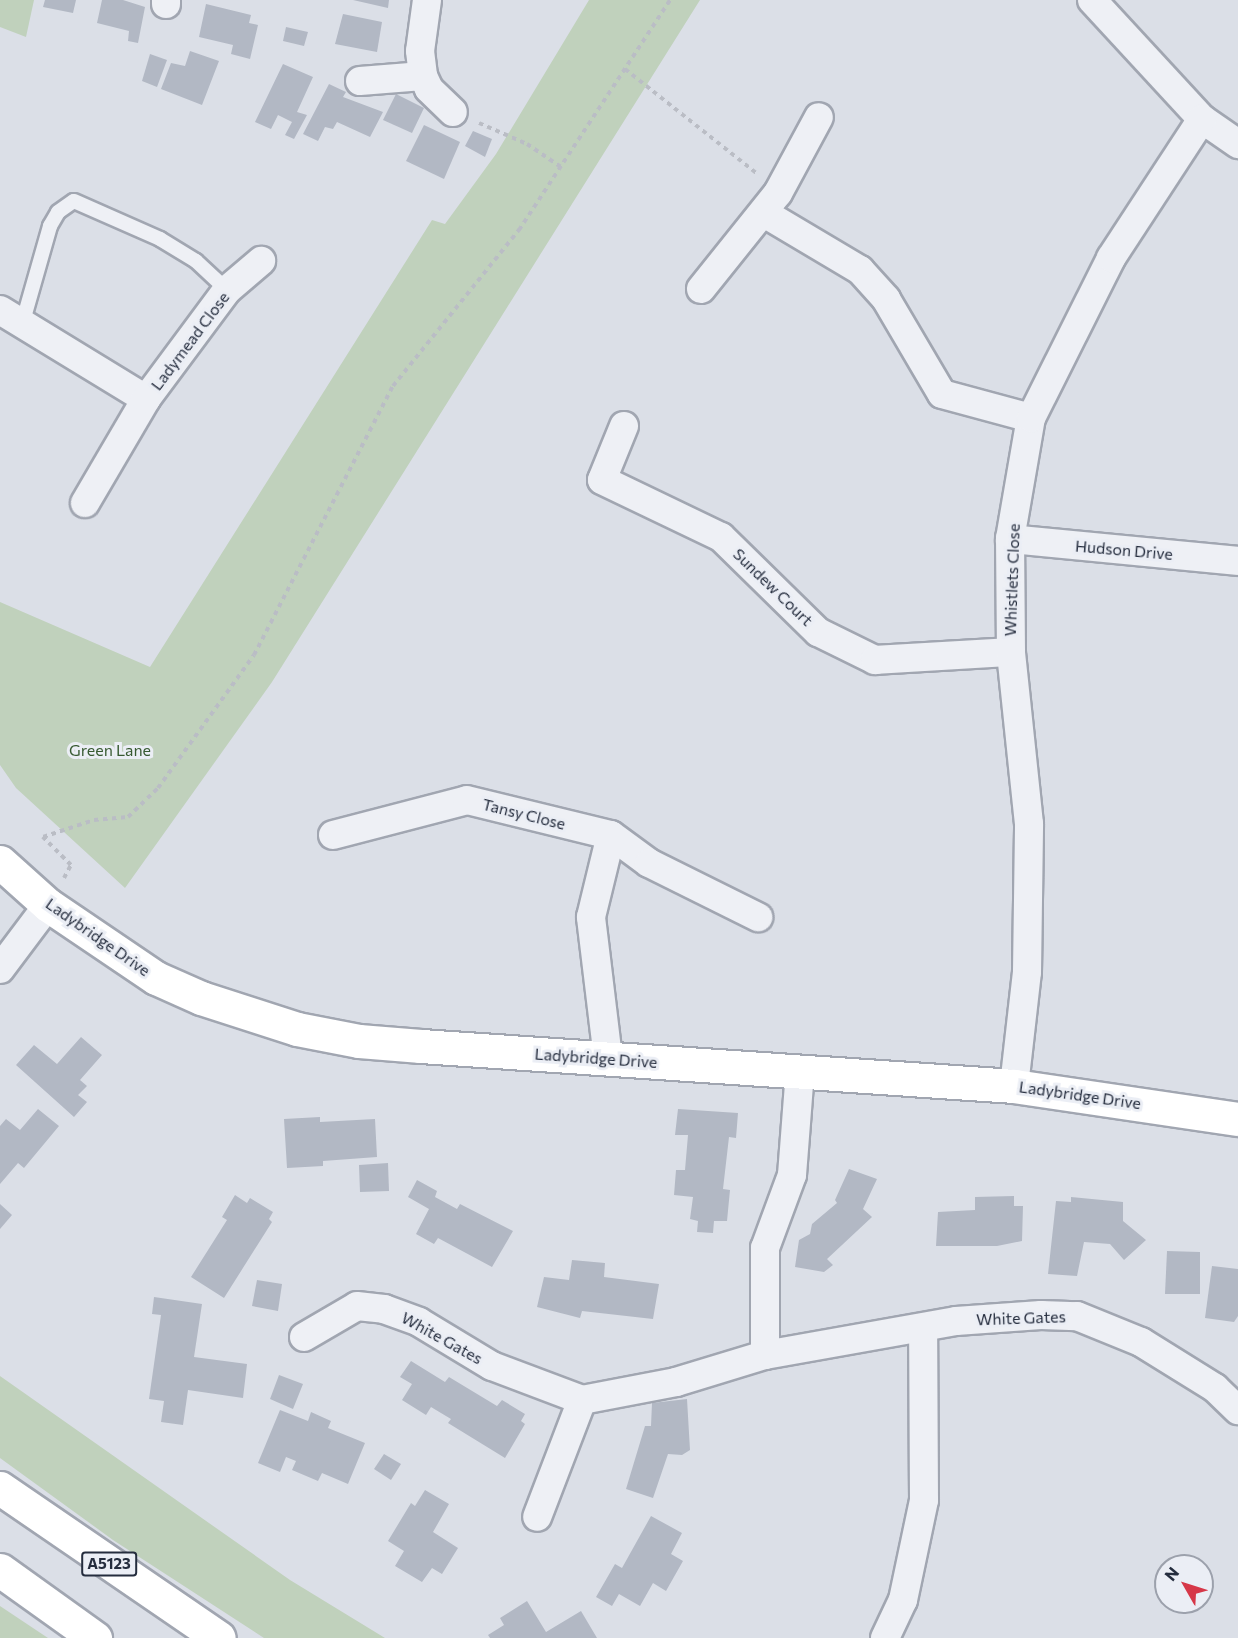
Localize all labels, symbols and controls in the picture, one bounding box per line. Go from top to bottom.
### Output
street label: Ladymead Close [147,288,233,394]
street label: Whistlets Close [1000,523,1024,637]
street label: Hudson Drive [1074,536,1174,564]
street label: Sundew Court [729,544,817,630]
park label: Green Lane [69,740,151,760]
street label: Tansy Close [480,794,568,834]
street label: Ladybridge Drive [42,894,154,980]
street label: Ladybridge Drive [534,1044,658,1072]
street label: Ladybridge Drive [1018,1077,1142,1113]
street label: White Gates [976,1307,1066,1329]
street label: White Gates [398,1308,486,1368]
road number: A5123 [80,1552,138,1576]
north arrow [1154,1554,1214,1614]
text: N [1160,1563,1182,1584]

